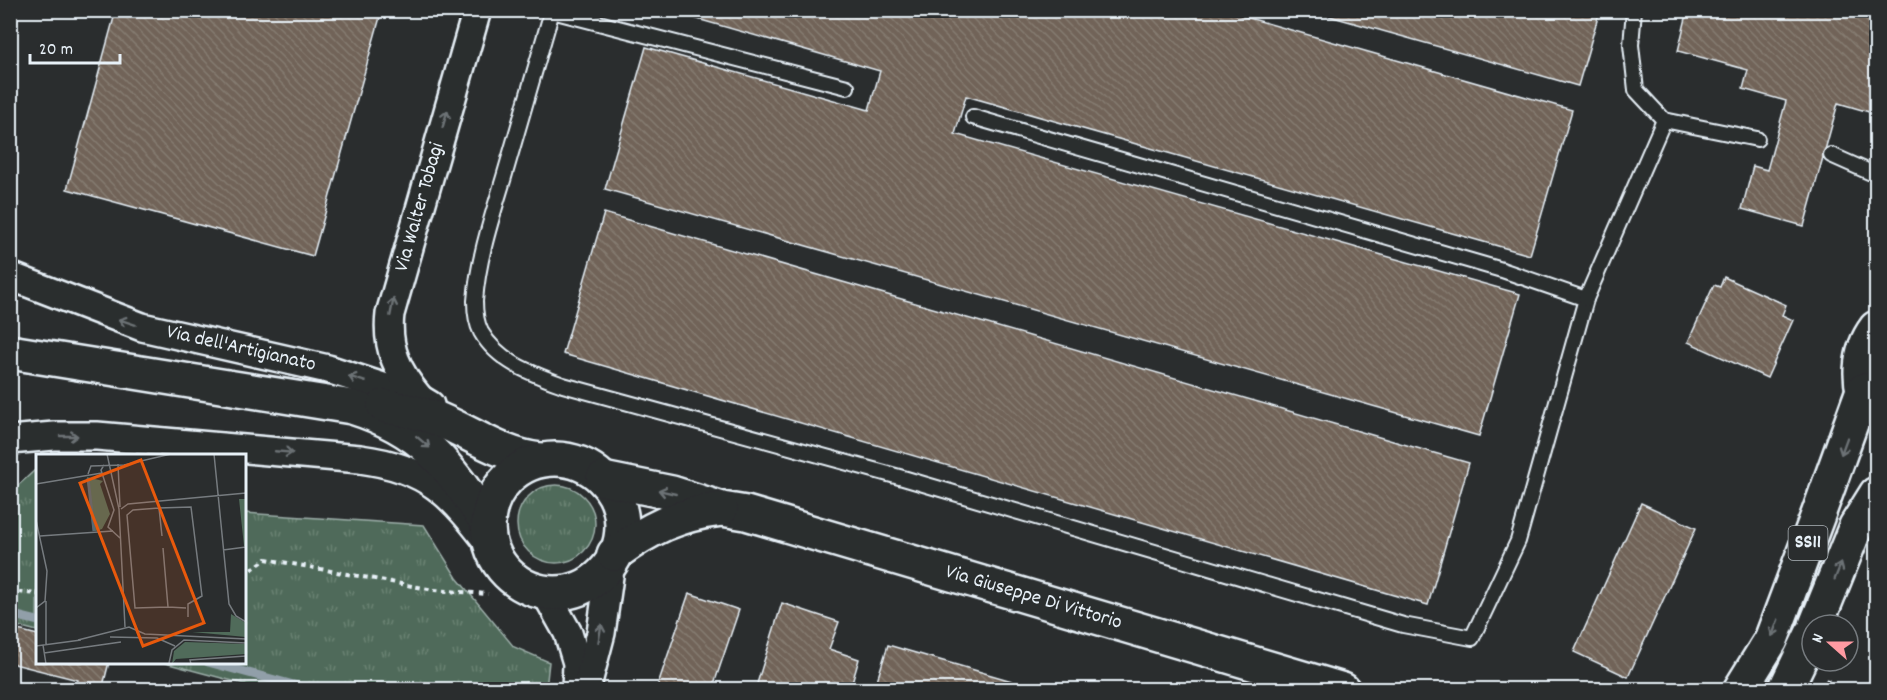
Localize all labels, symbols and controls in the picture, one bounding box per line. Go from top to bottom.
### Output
scale bar [30,27,120,65]
text: 20 m [39,38,73,63]
one-way arrow [440,110,451,129]
street label: Via Walter Tobagi [388,139,453,275]
one-way arrow [387,298,398,317]
one-way arrow [118,316,137,327]
street label: Via dell'Artigianato [163,318,319,381]
one-way arrow [348,373,367,384]
one-way arrow [58,430,78,442]
one-way arrow [415,435,430,449]
one-way arrow [1837,436,1848,455]
one-way arrow [274,447,294,458]
inset map [36,454,246,664]
one-way arrow [657,486,677,497]
road number: SS11 [1788,526,1828,560]
street label: Via Giuseppe Di Vittorio [941,558,1125,639]
one-way arrow [1833,562,1844,581]
north arrow [1800,613,1860,673]
one-way arrow [1769,619,1780,637]
one-way arrow [595,623,606,643]
text: N [1806,631,1831,646]

